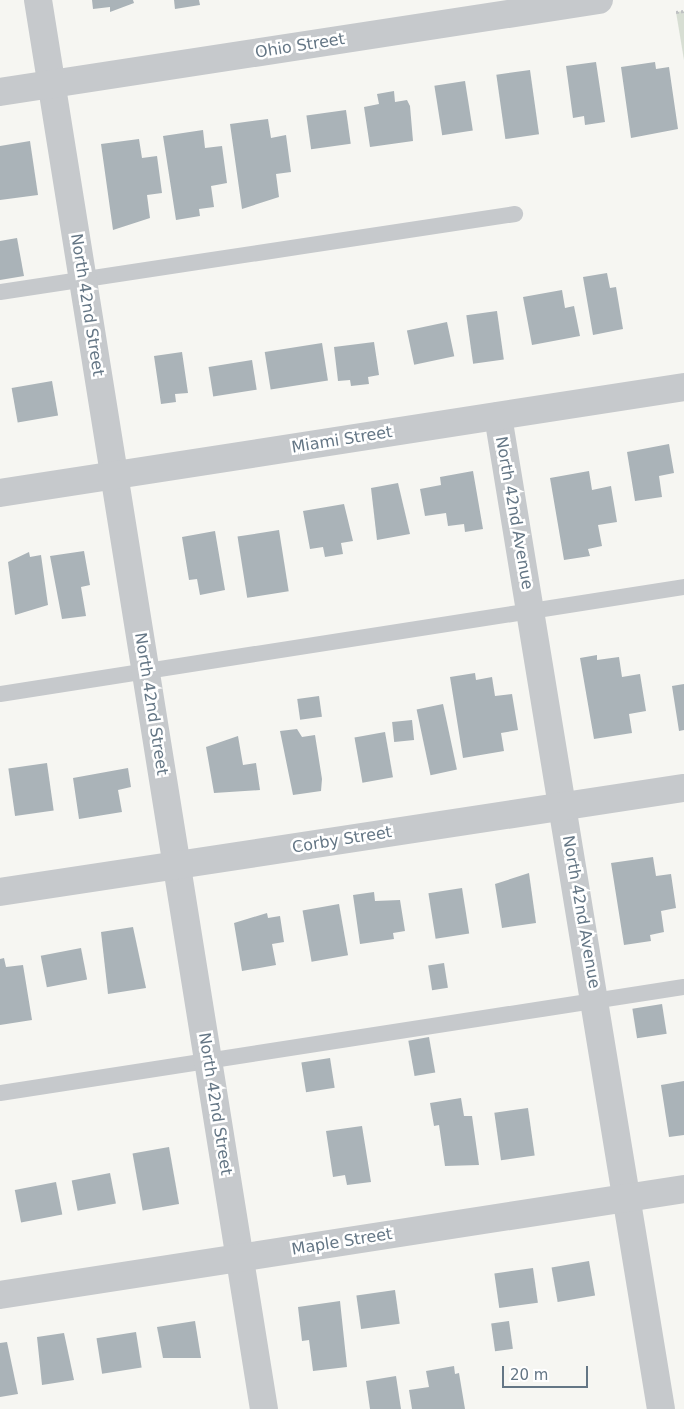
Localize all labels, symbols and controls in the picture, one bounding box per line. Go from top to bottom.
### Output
street label: Ohio Street [254,29,346,63]
street label: North 42nd Street [66,232,108,378]
street label: Miami Street [290,423,394,457]
street label: North 42nd Avenue [491,435,537,591]
street label: North 42nd Street [130,631,172,777]
street label: Corby Street [291,823,393,857]
street label: North 42nd Avenue [558,834,604,990]
street label: North 42nd Street [194,1031,236,1177]
street label: Maple Street [290,1225,394,1259]
scale bar [504,1356,590,1388]
text: 20 m [510,1366,548,1384]

